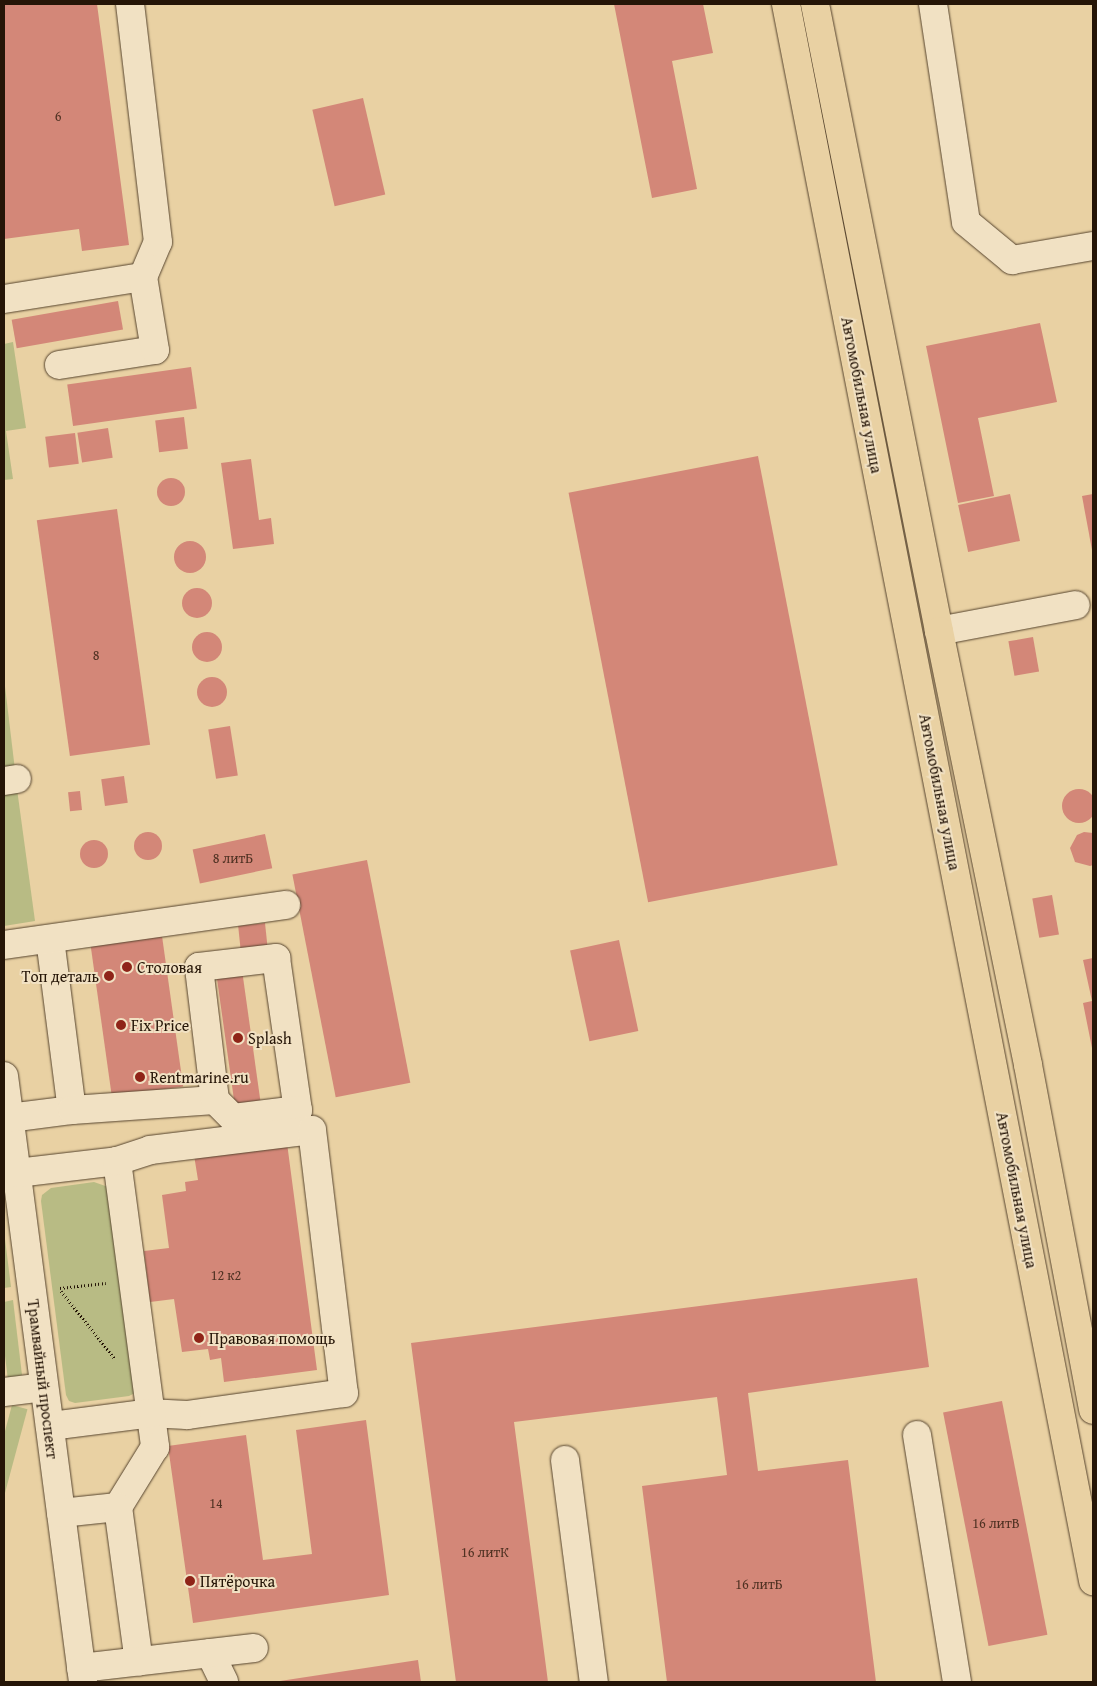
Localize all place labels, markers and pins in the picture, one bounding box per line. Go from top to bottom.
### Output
place label: Столовая [137,957,202,977]
marker: Столовая [121,961,133,973]
place label: Топ деталь [21,966,99,986]
marker: Топ деталь [103,970,115,982]
place label: Fix Price [131,1015,189,1035]
marker: Fix Price [115,1019,127,1031]
place label: Splash [248,1028,292,1048]
marker: Splash [232,1032,244,1044]
place label: Rentmarine.ru [150,1067,249,1087]
marker: Rentmarine.ru [134,1071,146,1083]
place label: Правовая помощь [209,1328,335,1348]
marker: Правовая помощь [193,1332,205,1344]
place label: Пятёрочка [200,1571,275,1591]
marker: Пятёрочка [184,1575,196,1587]

